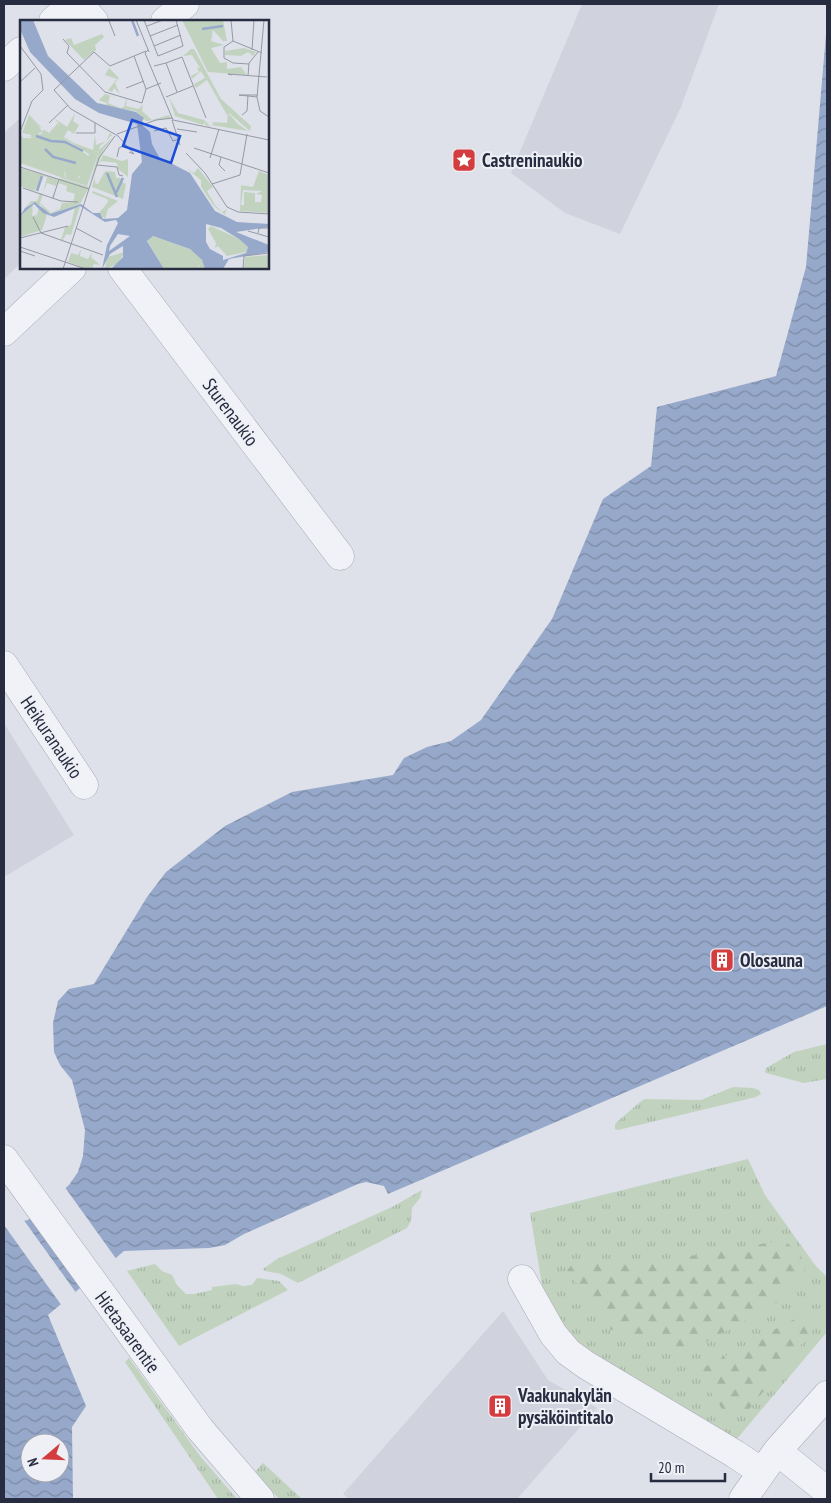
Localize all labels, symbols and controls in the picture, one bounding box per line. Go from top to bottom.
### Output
inset map [20,20,269,269]
place icon: Castreninaukio [451,147,477,173]
place label: Castreninaukio [482,148,582,172]
street label: Sturenaukio [198,373,264,451]
street label: Heikuranaukio [16,691,88,783]
building icon: Olosauna [709,947,735,973]
place label: Olosauna [740,948,803,972]
street label: Hietasaarentie [90,1286,166,1378]
place label: Vaakunakylän pysäköintitalo [517,1383,614,1429]
building icon: Vaakunakylän pysäköintitalo [487,1393,513,1419]
north arrow [20,1433,70,1483]
scale bar [651,1450,725,1482]
text: N [23,1456,42,1469]
text: 20 m [658,1458,684,1477]

